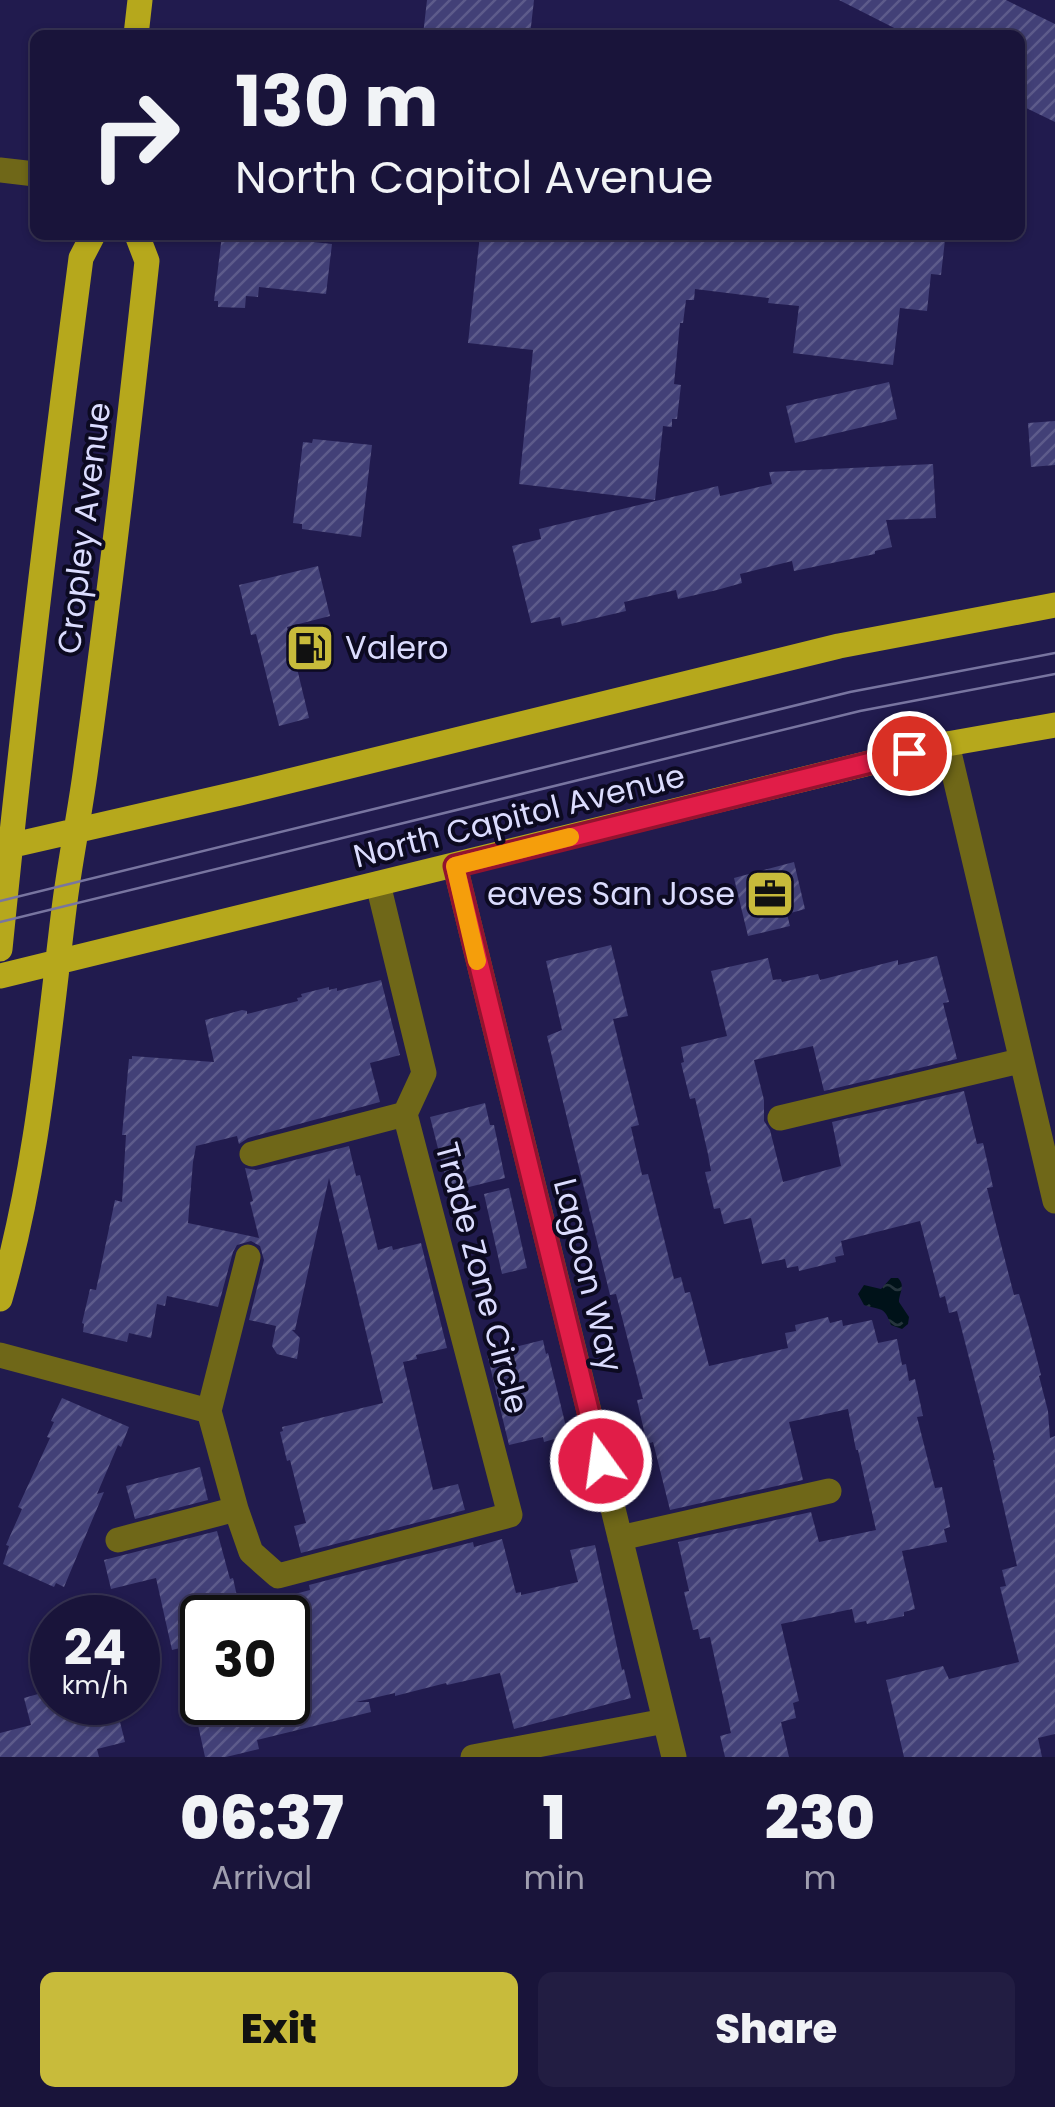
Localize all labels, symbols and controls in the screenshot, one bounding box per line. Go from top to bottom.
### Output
text: 130 m [235,52,438,151]
icon: right [70,70,200,200]
text: North Capitol Avenue [235,146,713,209]
street label: Cropley Avenue [46,400,121,656]
fuel station icon: Valero [284,622,336,674]
place label: Valero [345,625,448,670]
pin [867,711,952,796]
icon: arrive [882,726,937,781]
street label: North Capitol Avenue [348,753,689,878]
office icon: eaves San Jose [744,868,796,920]
place label: eaves San Jose [487,871,735,916]
street label: Trade Zone Circle [425,1137,540,1419]
street label: Lagoon Way [543,1173,634,1376]
position arrow [549,1409,653,1513]
speed limit sign: 30 [180,1595,310,1725]
text: 24 [64,1612,126,1683]
text: km/h [62,1668,128,1703]
text: 06:37 [180,1776,344,1860]
text: 1 [543,1776,566,1860]
text: 230 [765,1776,875,1860]
text: Arrival [211,1855,312,1900]
text: min [524,1855,585,1900]
text: m [803,1855,836,1900]
button: Exit [40,1972,518,2087]
button: Share [538,1972,1015,2087]

